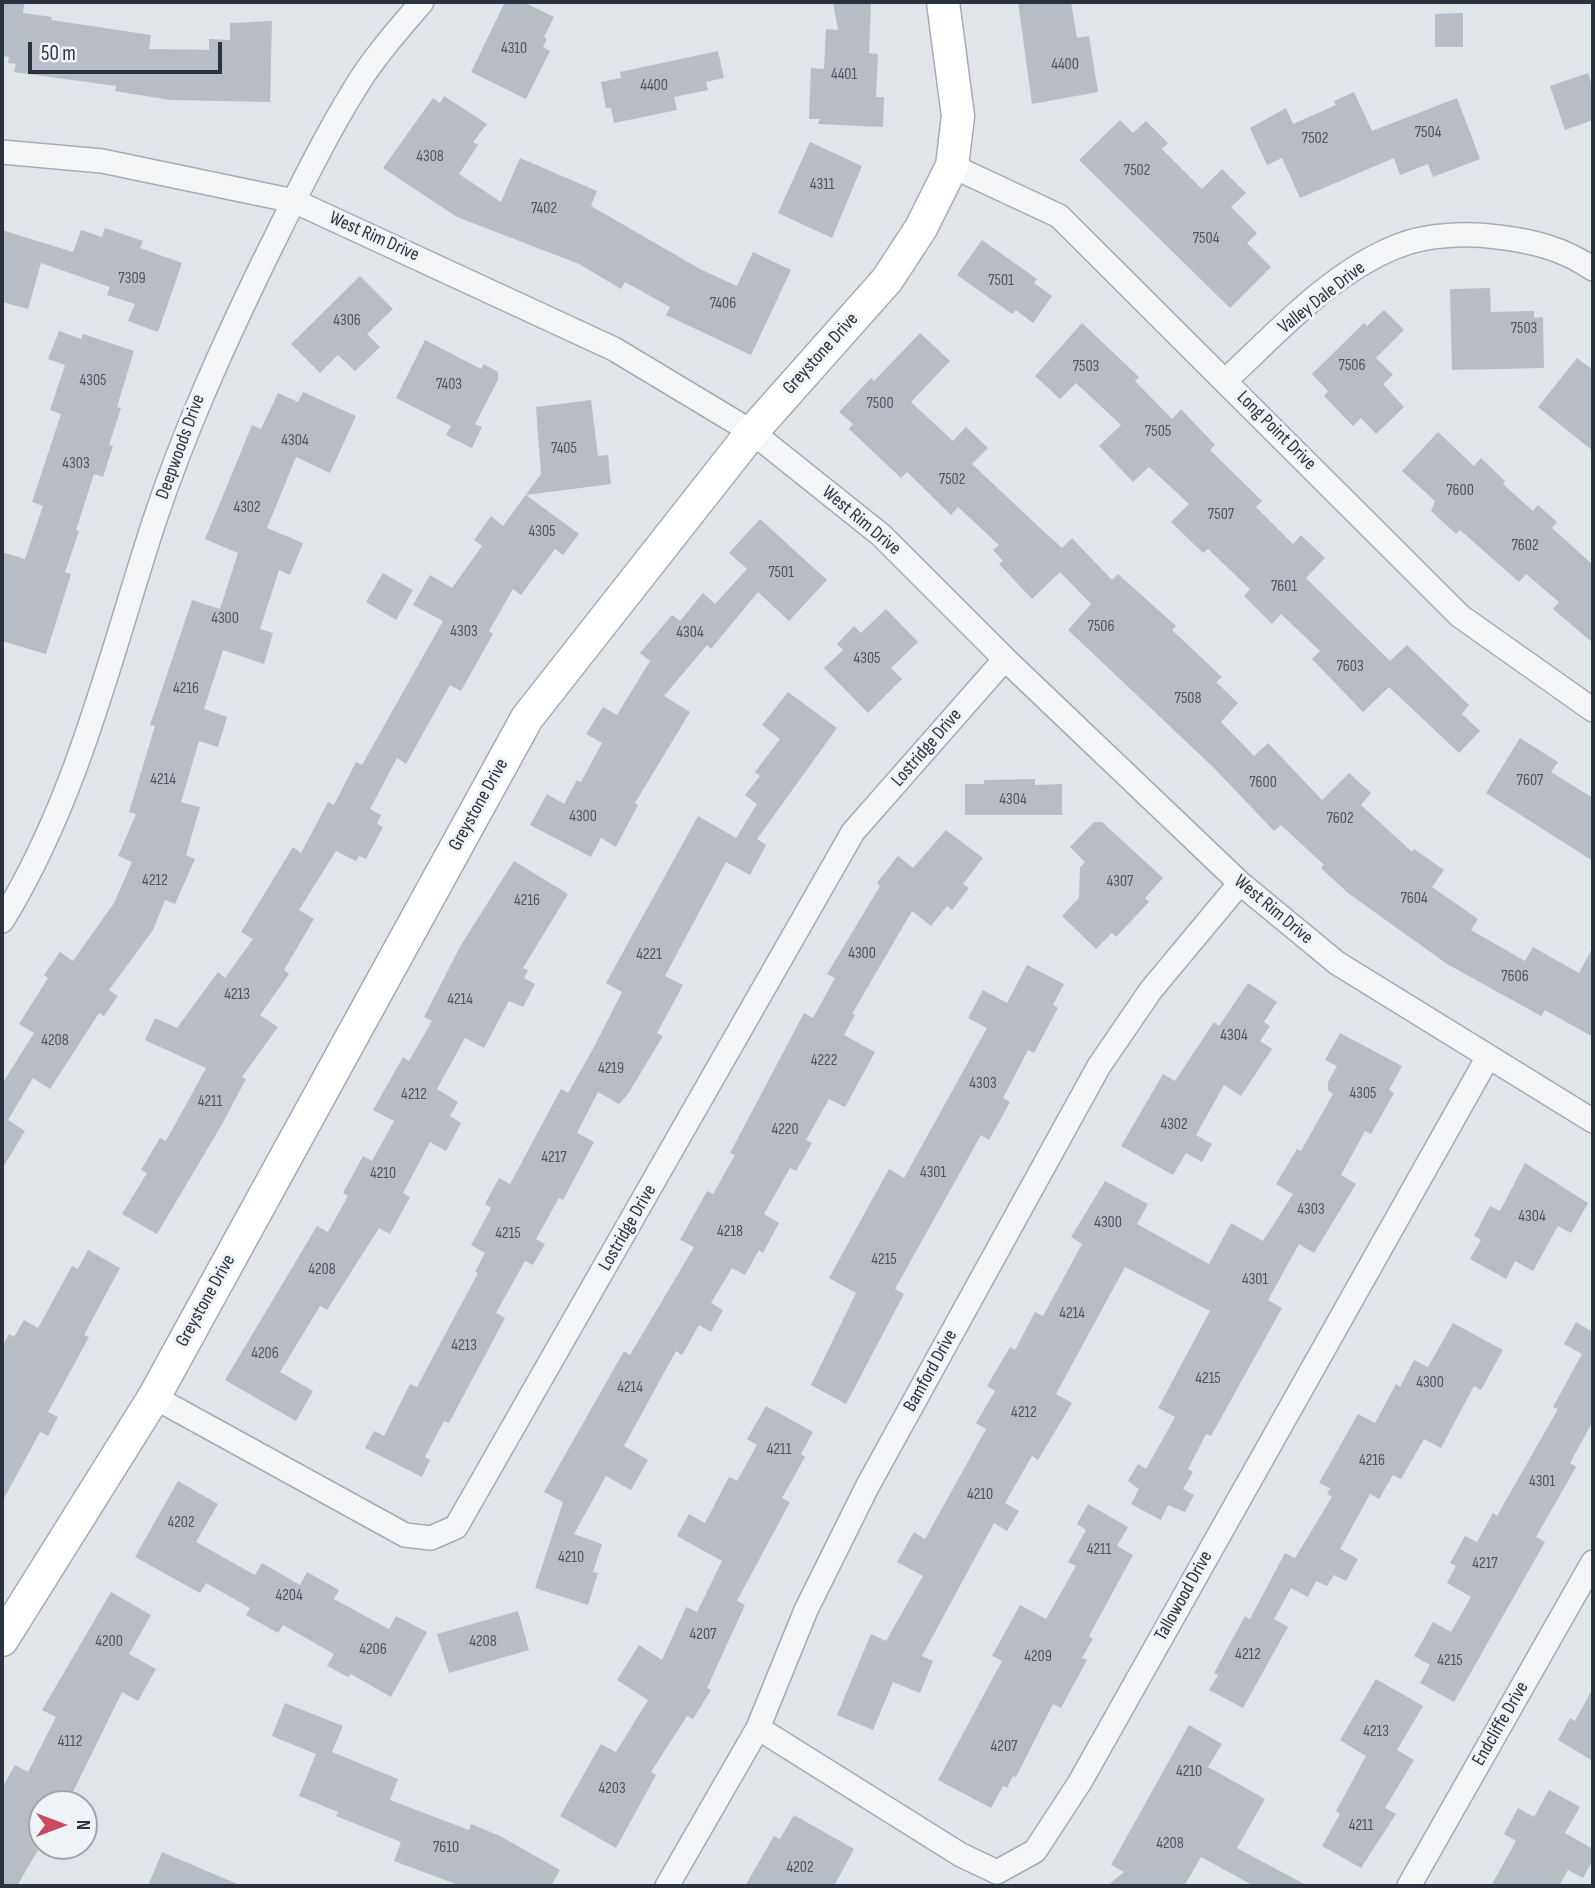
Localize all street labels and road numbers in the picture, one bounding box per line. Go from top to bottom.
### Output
street label: West Rim Drive [326,207,422,267]
street label: Valley Dale Drive [1274,257,1370,339]
street label: Greystone Drive [778,309,864,399]
street label: Long Point Drive [1231,386,1321,476]
street label: Deepwoods Drive [152,392,210,502]
street label: West Rim Drive [817,481,905,561]
street label: Lostridge Drive [887,704,967,792]
street label: Greystone Drive [444,755,514,855]
street label: West Rim Drive [1229,870,1317,950]
street label: Lostridge Drive [594,1181,662,1275]
street label: Greystone Drive [171,1251,241,1351]
street label: Bamford Drive [899,1326,963,1416]
street label: Tallowood Drive [1150,1547,1218,1645]
street label: Endcliffe Drive [1468,1678,1534,1770]

